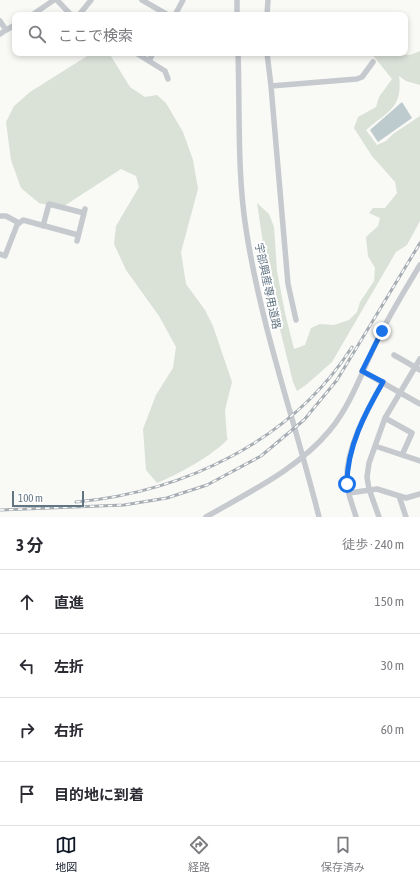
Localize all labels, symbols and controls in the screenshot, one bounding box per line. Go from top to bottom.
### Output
search box [12,12,408,56]
icon: search [26,23,48,45]
text: ここで検索 [58,27,133,44]
street label: 宇部興産専用道路 [253,242,283,330]
route end [373,322,391,340]
route start [338,475,356,493]
scale bar [12,489,84,508]
text: 100 m [18,492,43,504]
text: 3 分 [16,535,43,555]
text: 徒歩 · 240 m [342,537,404,552]
icon: ahead [16,591,38,613]
text: 直進 [54,594,84,611]
text: 150 m [375,594,404,609]
icon: left [16,655,38,677]
text: 左折 [54,658,84,675]
text: 30 m [381,658,404,673]
icon: right [16,719,38,741]
text: 右折 [54,722,84,739]
text: 60 m [381,722,404,737]
icon: arrive [16,783,38,805]
text: 目的地に到着 [54,786,144,803]
tab: 地図 [55,834,77,874]
tab: 経路 [188,834,210,874]
tab: 保存済み [321,834,365,874]

